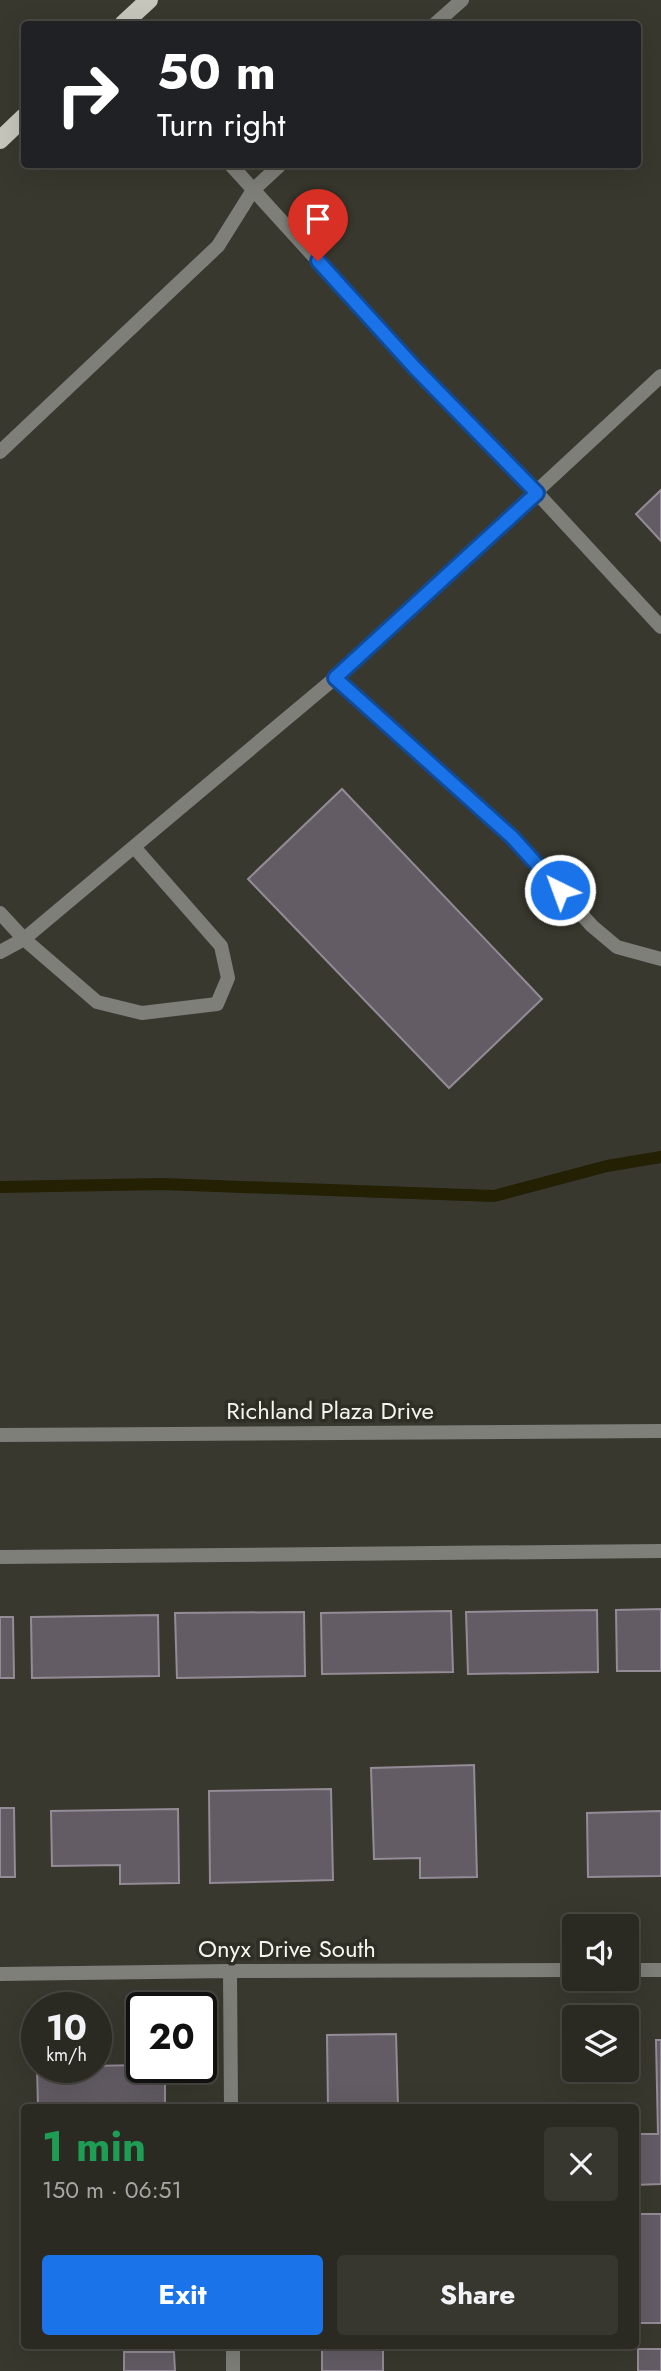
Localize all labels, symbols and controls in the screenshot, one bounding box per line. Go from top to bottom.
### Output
text: 50 m [157,37,276,107]
icon: right [42,49,133,140]
text: Turn right [157,102,286,148]
pin [288,189,348,261]
icon: arrive [299,200,337,238]
position arrow [523,853,597,927]
street label: Richland Plaza Drive [226,1393,434,1428]
map controls [562,1914,639,2082]
button: sound [562,1914,639,1991]
street label: Onyx Drive South [198,1931,376,1966]
speed limit sign: 20 [126,1992,217,2083]
text: 10 [46,2003,87,2053]
button: layers [562,2005,639,2082]
text: km/h [46,2042,87,2068]
text: 1 min [42,2116,146,2177]
button: close [544,2127,618,2201]
text: 150 m · 06:51 [42,2173,182,2207]
button: Exit [42,2255,323,2335]
button: Share [337,2255,618,2335]

